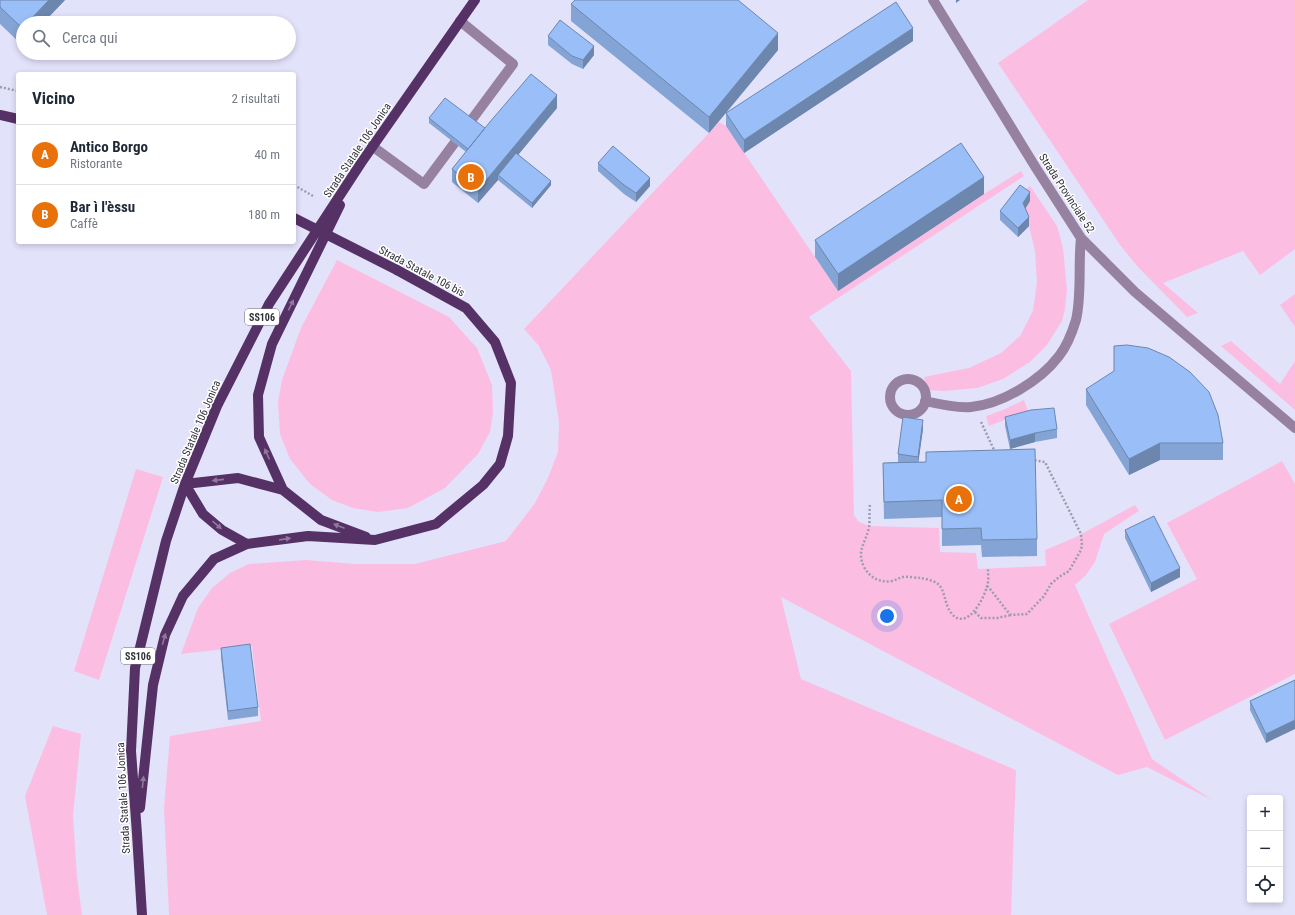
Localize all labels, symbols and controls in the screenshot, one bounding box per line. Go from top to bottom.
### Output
search box [16,16,296,60]
icon: search [30,27,52,49]
text: Cerca qui [62,29,118,47]
text: Vicino [32,88,75,108]
text: 2 risultati [232,91,280,106]
street label: Strada Statale 106 Jonica [321,100,394,200]
text: Antico Borgo [70,138,148,156]
text: A [41,147,49,162]
text: 40 m [254,147,280,162]
street label: Strada Provinciale 52 [1036,151,1097,235]
text: Ristorante [70,156,122,171]
pin: B [458,162,484,192]
text: Bar ì l'èssu [70,198,135,216]
text: B [41,207,49,222]
text: 180 m [248,207,280,222]
text: Caffè [70,216,98,231]
street label: Strada Statale 106 bis [377,243,467,300]
one-way arrow [288,299,294,310]
road number: SS106 [245,309,279,325]
street label: Strada Statale 106 Jonica [168,378,223,486]
one-way arrow [264,449,270,460]
one-way arrow [212,477,224,484]
pin: A [946,484,972,514]
one-way arrow [212,521,222,530]
one-way arrow [333,523,345,529]
one-way arrow [279,536,292,542]
your location [877,606,897,626]
one-way arrow [161,633,167,645]
road number: SS106 [121,648,155,664]
street label: Strada Statale 106 Jonica [114,742,133,854]
one-way arrow [140,776,146,788]
map controls [1247,795,1283,903]
button: + [1247,795,1283,831]
button: − [1247,831,1283,867]
button: locate [1247,867,1283,903]

